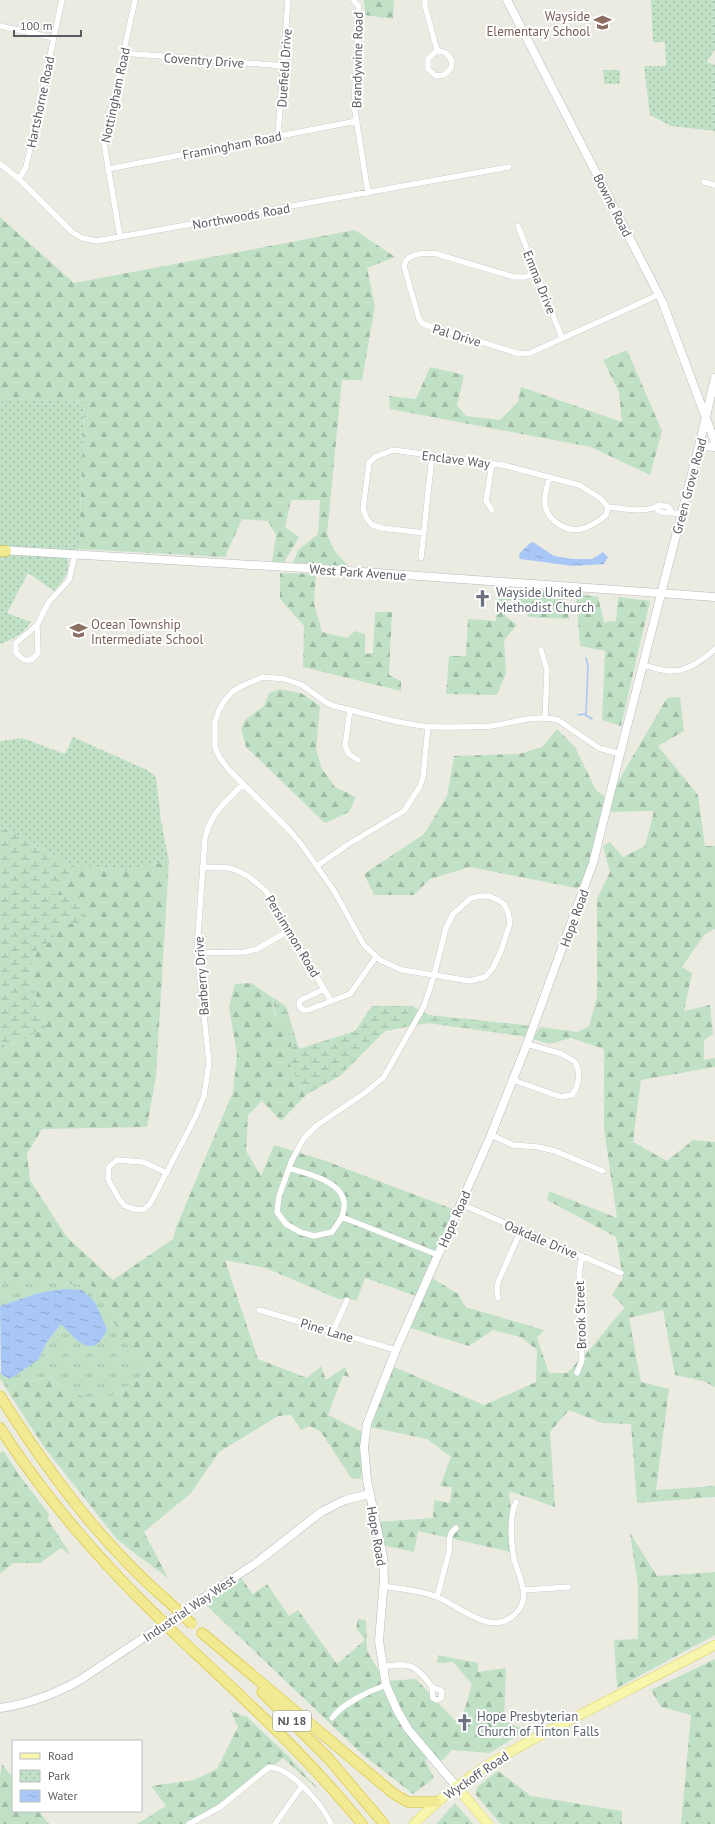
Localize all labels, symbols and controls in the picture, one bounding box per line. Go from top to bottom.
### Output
place label: Wayside Elementary School [486,8,590,40]
scale bar [14,12,81,38]
street label: Brandywine Road [348,12,367,108]
school or university icon: Wayside Elementary School [593,13,613,33]
text: 100 m [20,18,53,33]
street label: Duefield Drive [273,28,296,108]
street label: Nottingham Road [97,46,134,144]
street label: Coventry Drive [163,49,245,72]
street label: Hartshorne Road [22,55,58,149]
street label: Framingham Road [181,128,283,163]
street label: Bowne Road [589,171,636,240]
street label: Northwoods Road [191,200,291,233]
street label: Emma Drive [519,248,560,316]
street label: Pal Drive [431,320,483,351]
street label: Green Grove Road [668,436,710,536]
street label: Enclave Way [421,447,491,472]
street label: West Park Avenue [309,561,407,584]
place label: Wayside United Methodist Church [496,584,594,616]
church icon: Wayside United Methodist Church [473,589,493,609]
place label: Ocean Township Intermediate School [91,616,203,648]
school or university icon: Ocean Township Intermediate School [68,621,88,641]
street label: Hope Road [556,887,593,949]
street label: Persimmon Road [261,892,324,980]
street label: Barberry Drive [190,936,213,1016]
street label: Hope Road [434,1188,474,1250]
street label: Oakdale Drive [502,1216,580,1263]
street label: Brook Street [571,1280,590,1349]
street label: Pine Lane [298,1314,355,1347]
street label: Hope Road [363,1505,390,1567]
street label: Industrial Way West [140,1571,239,1646]
place label: Hope Presbyterian Church of Tinton Falls [477,1708,599,1740]
road number: NJ 18 [273,1711,311,1731]
church icon: Hope Presbyterian Church of Tinton Falls [454,1713,474,1733]
legend [12,1740,142,1812]
text: Road [48,1748,73,1763]
street label: Wyckoff Road [441,1748,512,1803]
text: Park [48,1768,70,1783]
text: Water [48,1788,78,1803]

